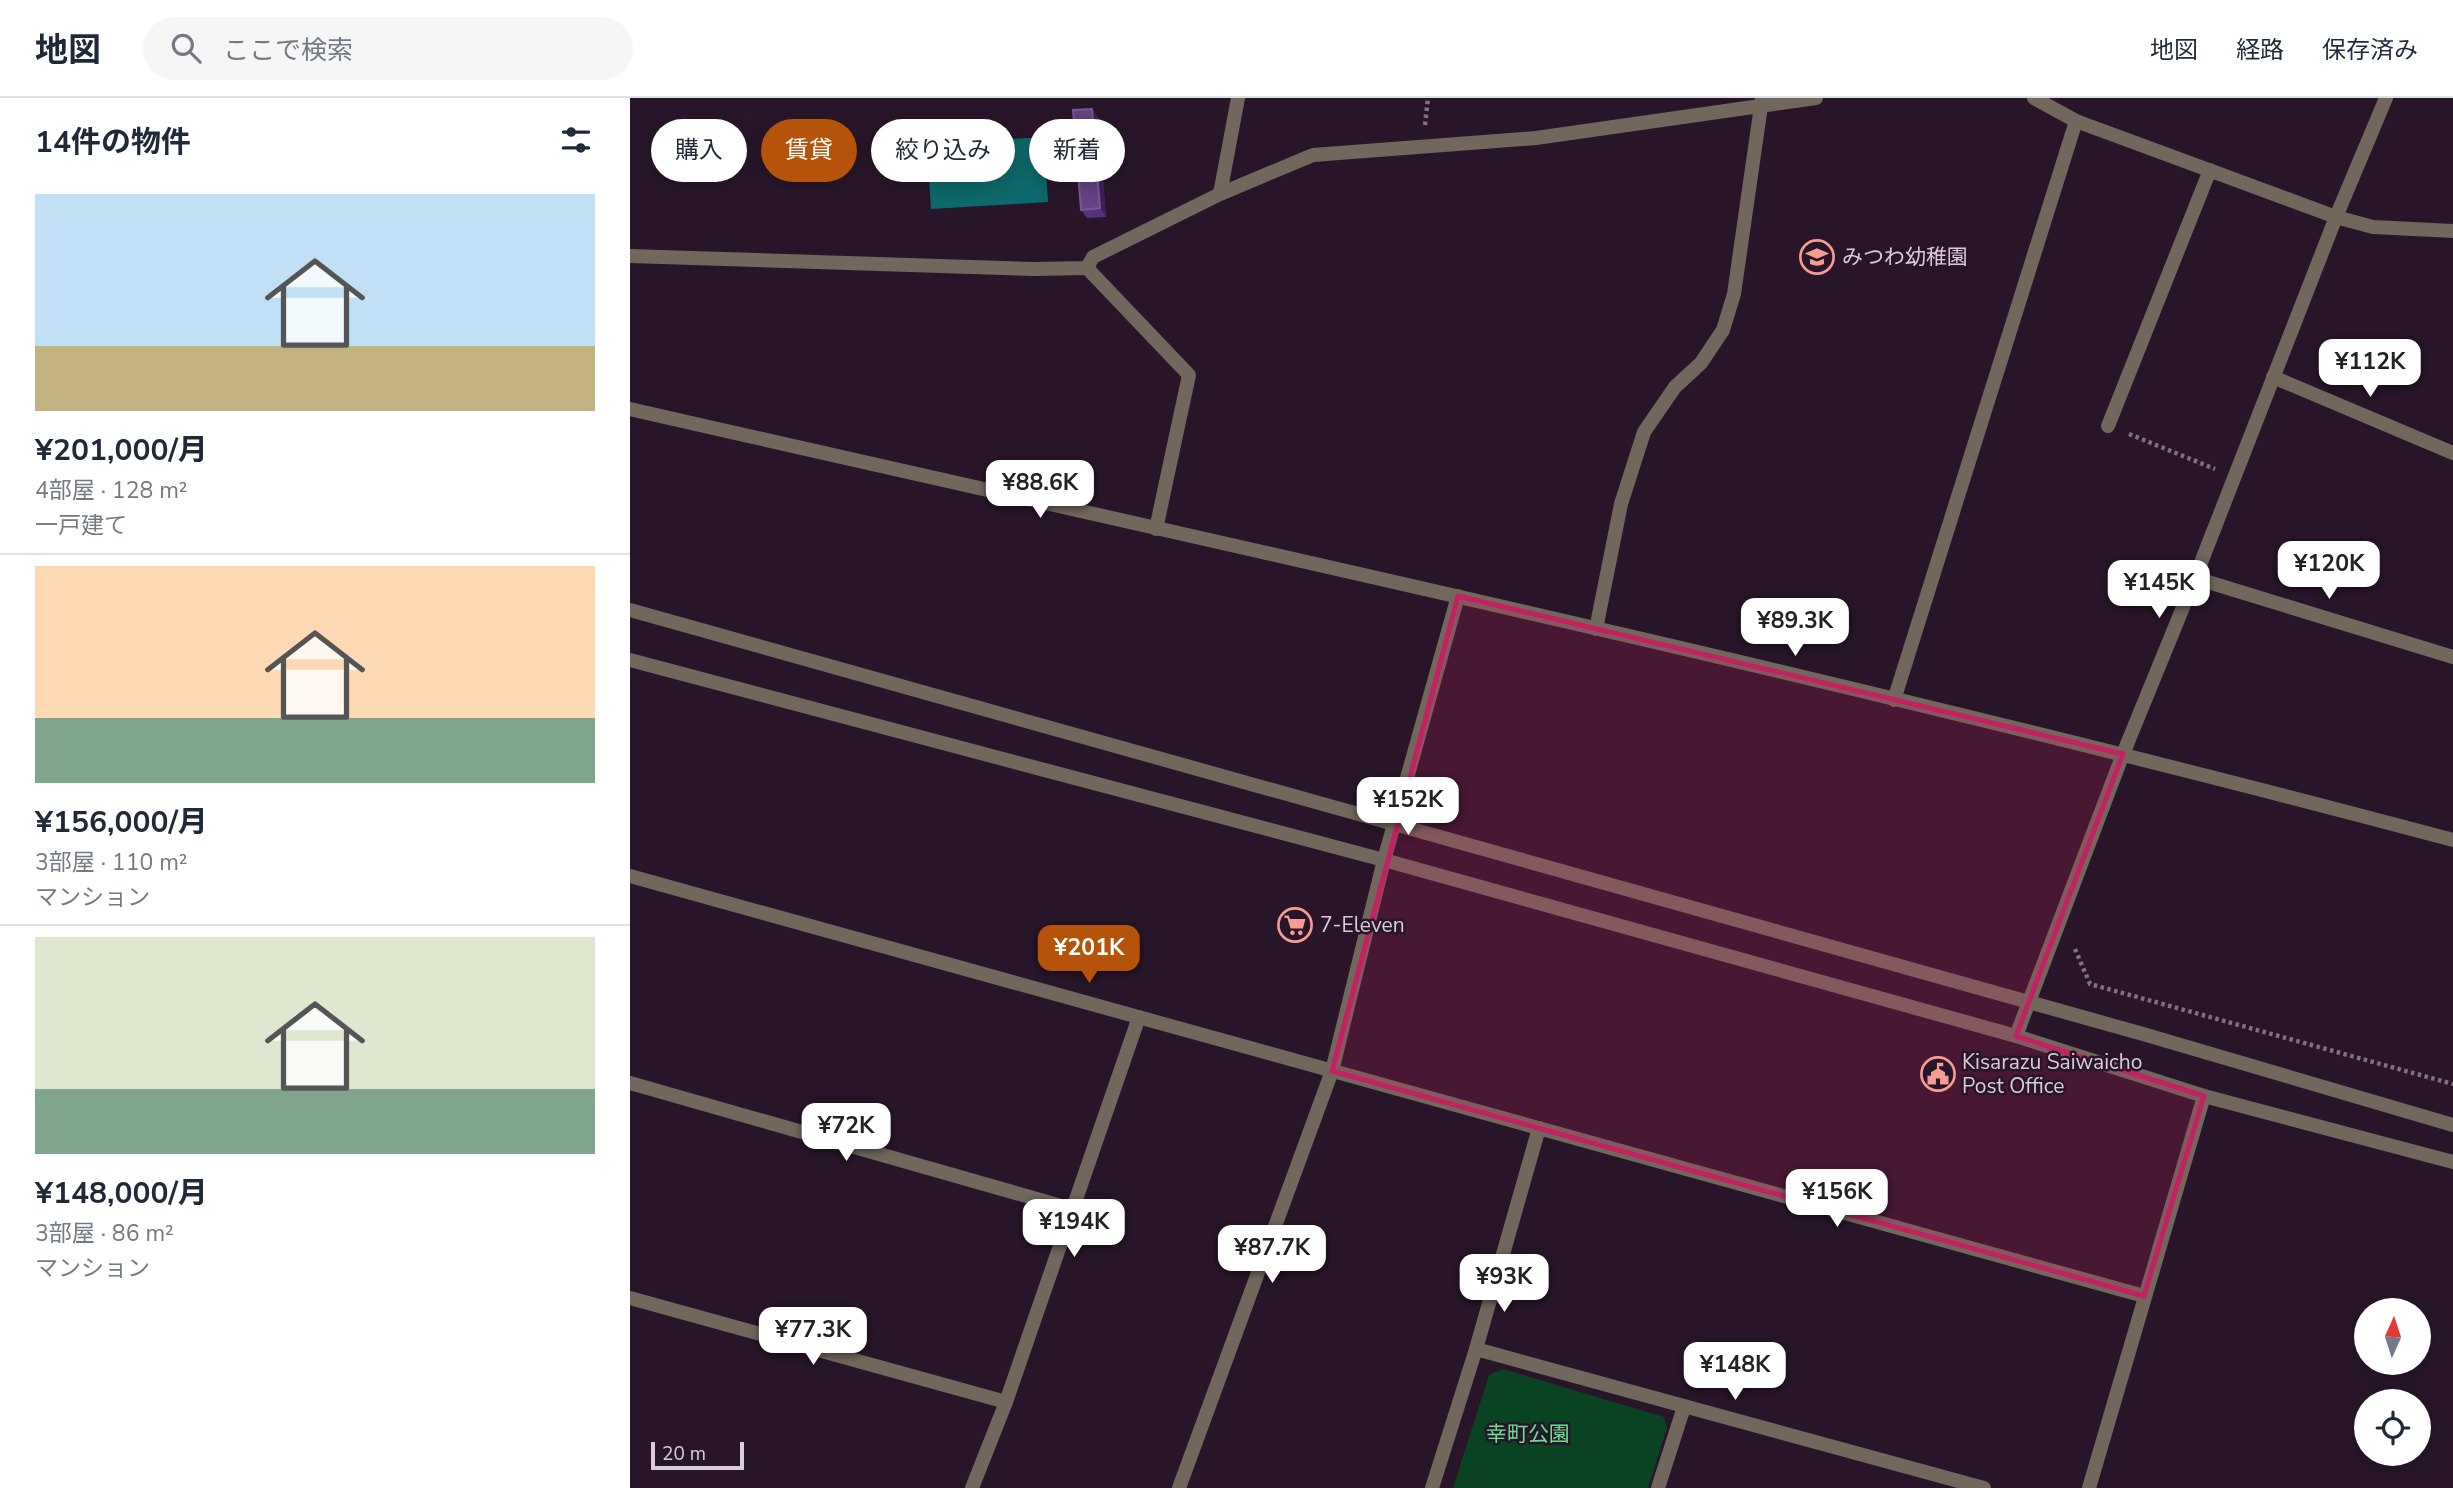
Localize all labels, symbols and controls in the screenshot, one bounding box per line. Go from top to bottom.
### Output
search box [143,17,633,80]
text: 地図 [35,28,101,73]
icon: search [167,29,205,67]
text: ここで検索 [223,33,353,68]
text: 地図 [2150,34,2198,66]
text: 経路 [2236,34,2284,66]
text: 保存済み [2322,34,2418,66]
chip: 購入 [651,119,747,182]
chip: 賃貸 [761,119,857,182]
chip: 絞り込み [871,119,1015,182]
chip: 新着 [1029,119,1125,182]
icon: filters [557,121,595,159]
text: 14件の物件 [35,122,191,163]
school or university icon: みつわ幼稚園 [1798,238,1836,276]
icon: home [252,240,378,366]
place label: みつわ幼稚園 [1842,243,1968,271]
pin: ¥112K [2321,340,2419,399]
text: ¥112K [2335,346,2405,377]
text: ¥201,000/月 [35,430,208,471]
pin: ¥88.6K [983,460,1097,520]
text: ¥88.6K [1002,467,1078,498]
text: 4部屋 · 128 m² [35,475,188,506]
text: 一戸建て [35,510,127,541]
pin: ¥120K [2280,542,2378,601]
text: ¥120K [2294,548,2364,579]
pin: ¥145K [2110,560,2208,620]
text: ¥145K [2124,567,2194,598]
pin: ¥89.3K [1738,598,1852,658]
text: ¥89.3K [1757,605,1833,636]
icon: home [252,612,378,738]
pin: ¥152K [1359,778,1457,837]
text: ¥152K [1373,784,1443,815]
text: ¥156,000/月 [35,802,208,843]
text: 3部屋 · 110 m² [35,847,188,878]
text: マンション [35,882,150,913]
supermarket icon: 7-Eleven [1276,906,1314,944]
place label: 7-Eleven [1320,911,1405,939]
pin: ¥201K [1040,926,1138,985]
text: ¥201K [1054,932,1124,963]
icon: home [252,983,378,1109]
place label: Kisarazu Saiwaicho Post Office [1962,1048,2142,1100]
public building icon: Kisarazu Saiwaicho Post Office [1919,1055,1957,1093]
pin: ¥72K [805,1104,887,1163]
text: ¥72K [818,1110,874,1141]
pin: ¥156K [1788,1170,1886,1229]
text: ¥148,000/月 [35,1173,208,1214]
text: ¥156K [1802,1176,1872,1207]
pin: ¥194K [1025,1200,1123,1259]
text: ¥194K [1039,1206,1109,1237]
text: 3部屋 · 86 m² [35,1218,174,1249]
pin: ¥87.7K [1215,1226,1329,1285]
text: ¥87.7K [1234,1232,1310,1263]
text: マンション [35,1253,150,1284]
pin: ¥93K [1463,1254,1545,1314]
text: ¥93K [1476,1261,1532,1292]
north arrow [2354,1298,2431,1376]
map controls [2354,1298,2431,1466]
pin: ¥77.3K [756,1308,870,1367]
text: ¥77.3K [775,1314,851,1345]
pin: ¥148K [1686,1342,1784,1402]
text: ¥148K [1700,1349,1770,1380]
button: locate [2354,1389,2431,1466]
park label: 幸町公園 [1486,1420,1570,1448]
scale bar [651,1439,744,1471]
text: 20 m [662,1441,706,1467]

